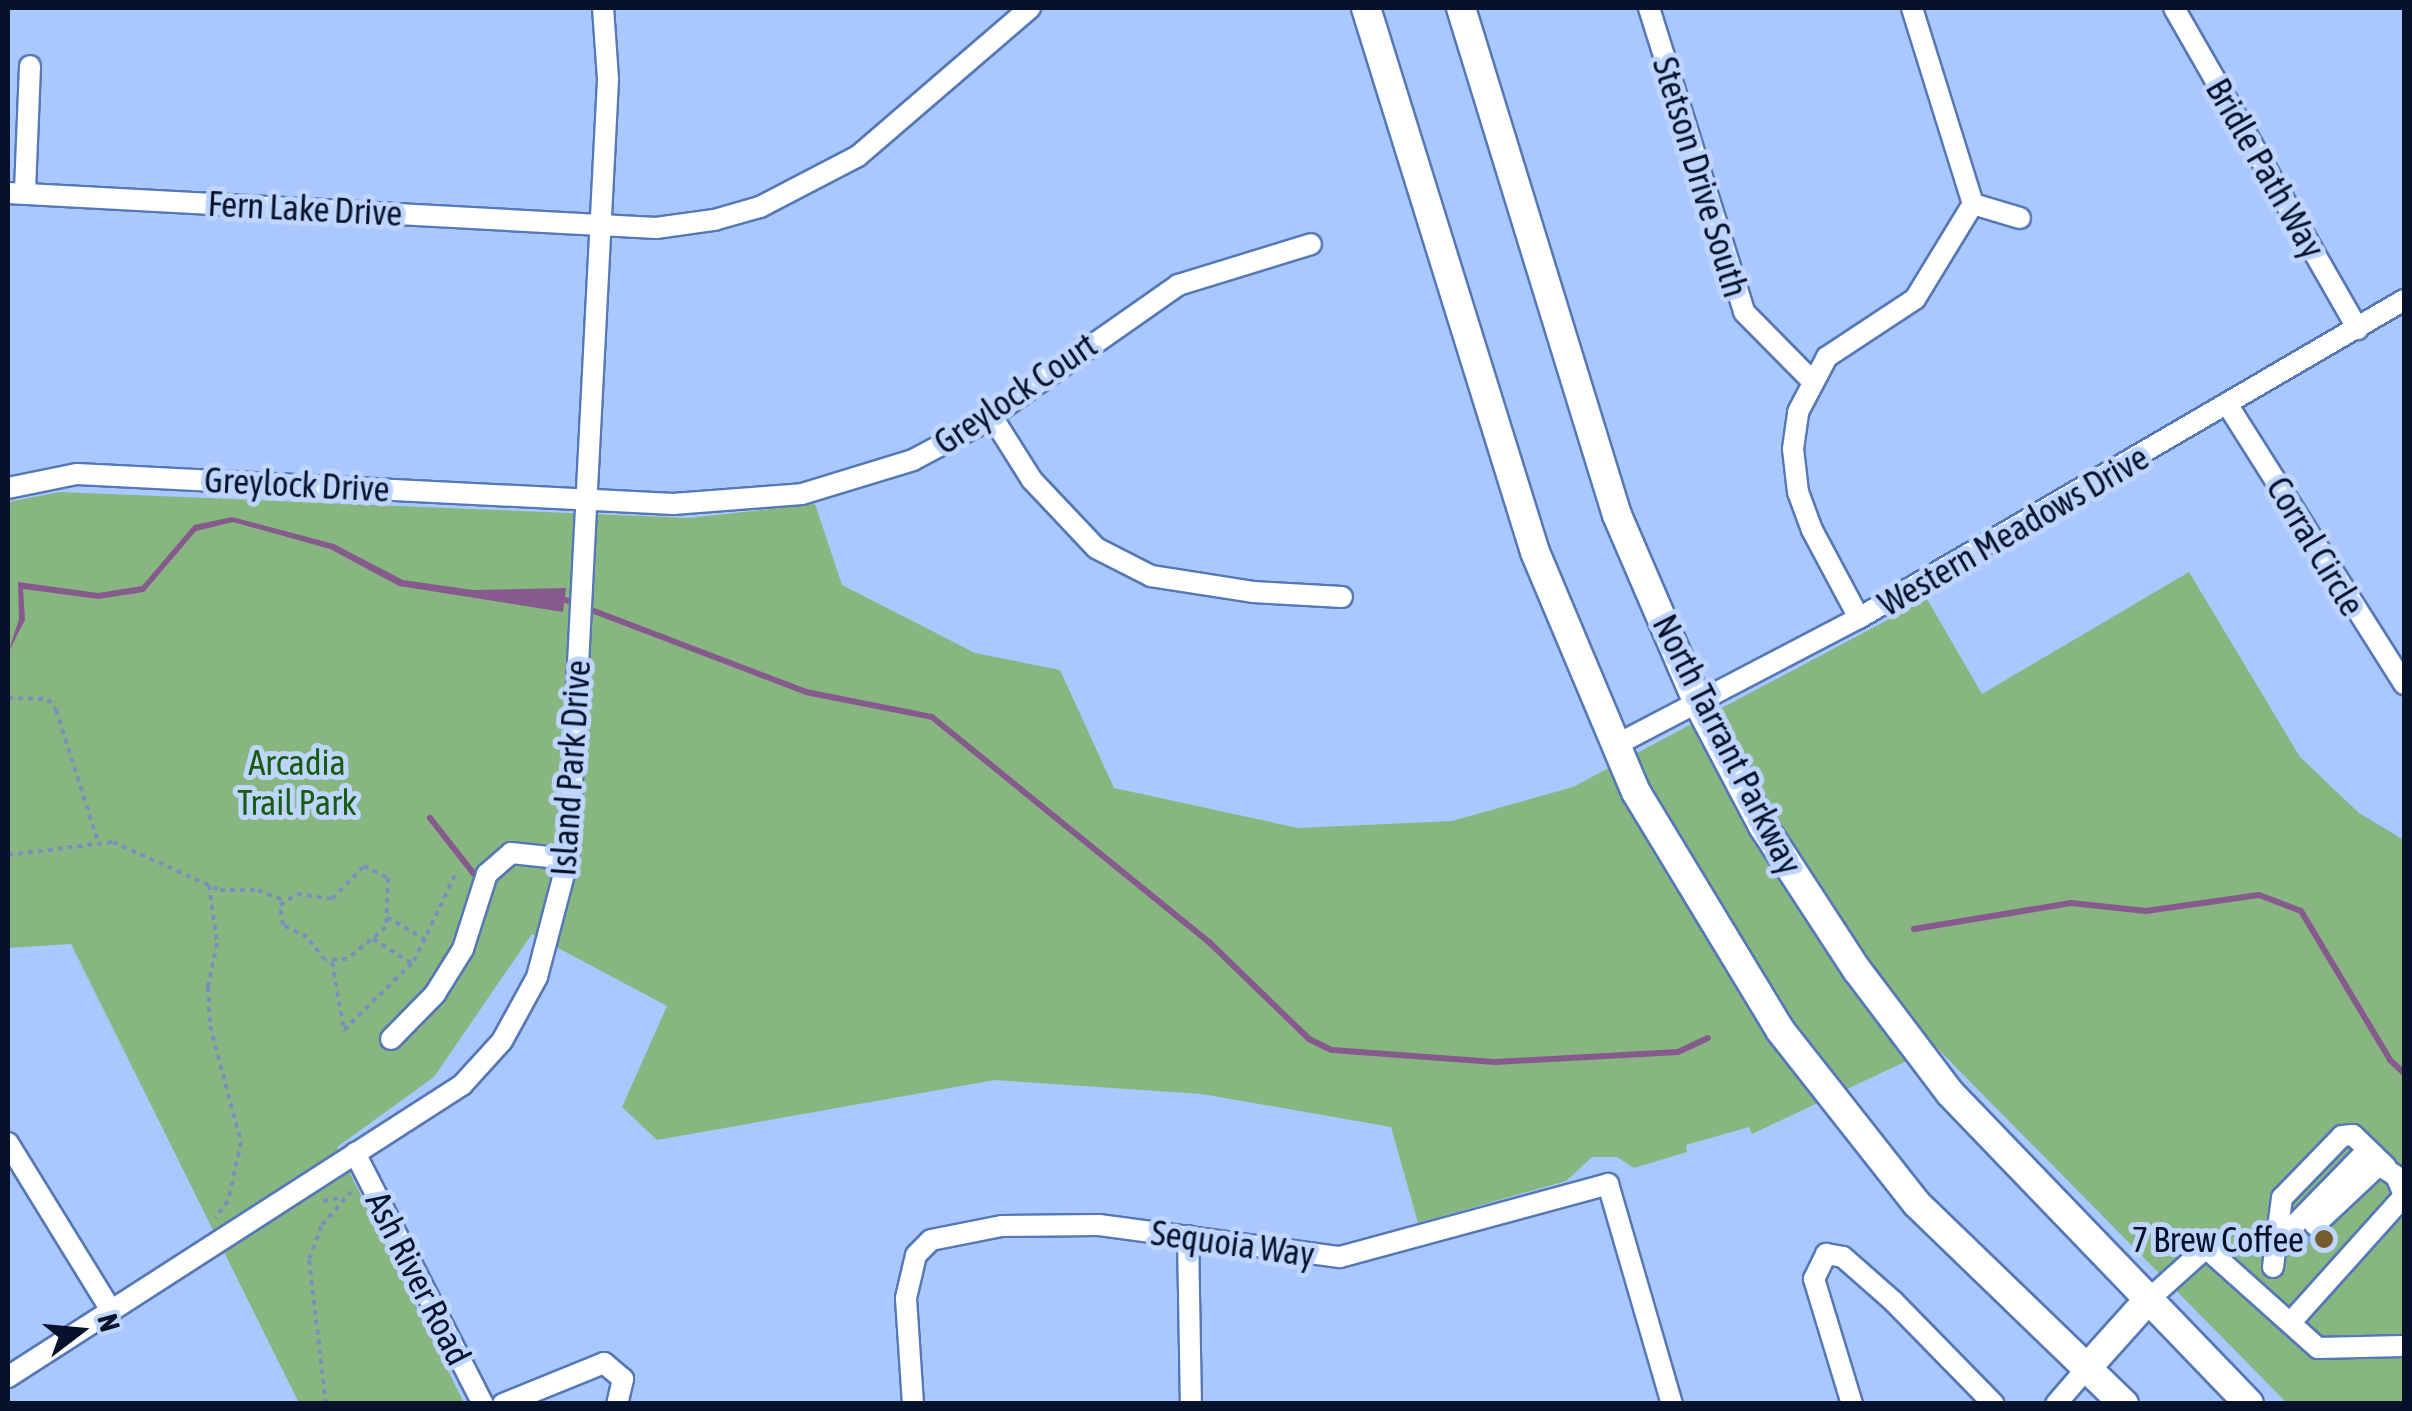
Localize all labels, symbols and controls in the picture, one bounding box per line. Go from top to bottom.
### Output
street label: Stetson Drive South [1645,52,1757,302]
street label: Bridle Path Way [2198,71,2334,265]
street label: Fern Lake Drive [207,182,403,234]
street label: Greylock Court [926,323,1104,463]
street label: Western Meadows Drive [1871,436,2155,624]
street label: Greylock Drive [203,458,391,510]
street label: Corral Circle [2258,469,2374,623]
street label: North Tarrant Parkway [1644,607,1812,881]
street label: Island Park Drive [542,659,598,877]
park label: Arcadia Trail Park [237,741,357,823]
street label: Ash River Road [357,1184,481,1372]
street label: Sequoia Way [1149,1211,1317,1275]
place label: 7 Brew Coffee [2132,1218,2304,1260]
marker: 7 Brew Coffee [2313,1228,2335,1250]
north arrow [30,1281,130,1381]
text: N [91,1310,126,1335]

